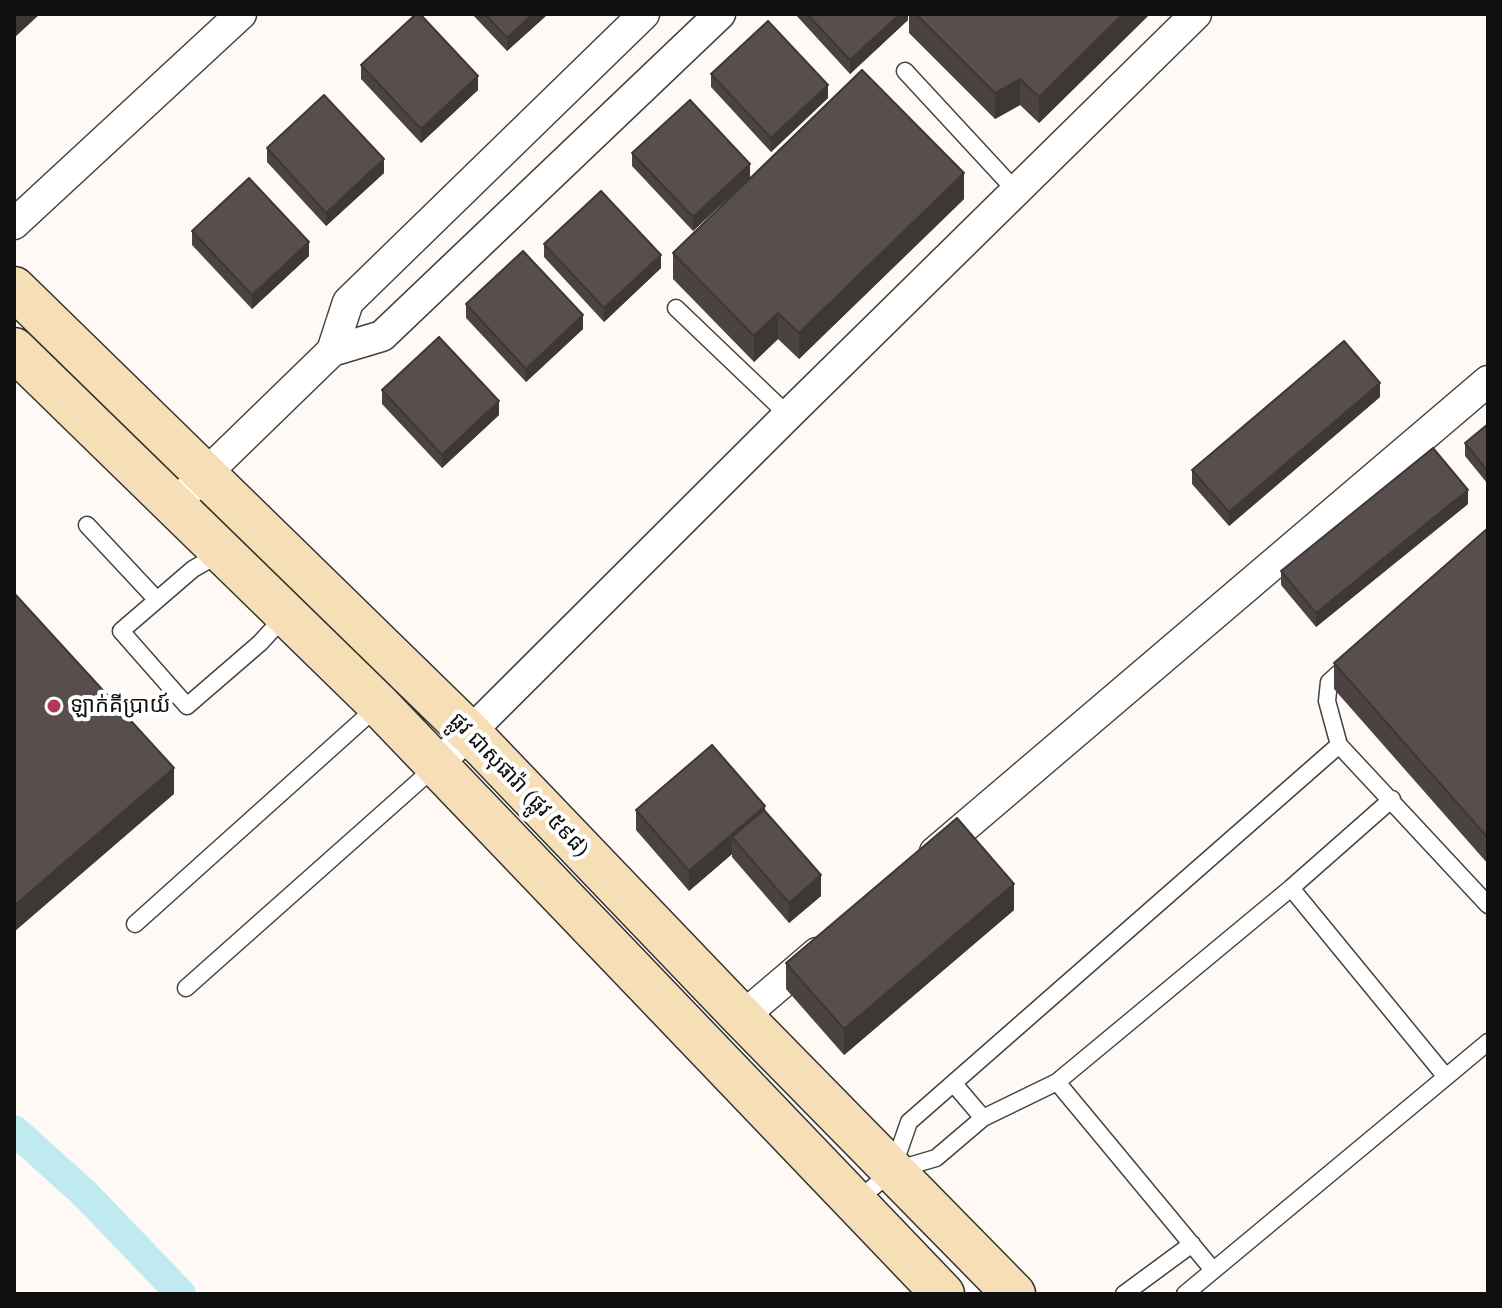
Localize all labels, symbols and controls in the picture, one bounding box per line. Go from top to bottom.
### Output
place label: ឡាក់គីប្រាយ៍ [70,693,170,719]
marker: ឡាក់គីប្រាយ៍ [45,697,63,715]
street label: ផ្លូវ ជាសុផារ៉ា (ផ្លូវ ៥៩៨) [444,708,594,862]

